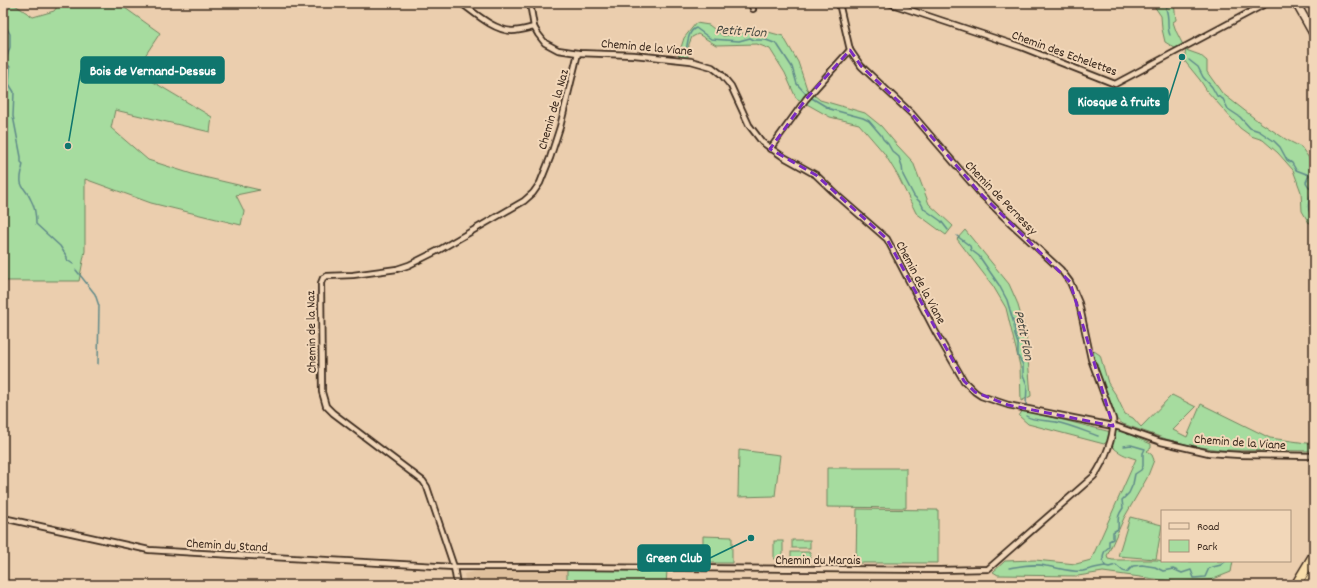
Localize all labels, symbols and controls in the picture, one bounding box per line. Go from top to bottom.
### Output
water label: Petit Flon [715,20,767,44]
street label: Chemin des Echelettes [1009,26,1120,82]
street label: Chemin de la Viane [600,35,694,62]
callout: Bois de Vernand-Dessus [81,57,224,83]
text: Bois de Vernand-Dessus [90,62,216,82]
street label: Chemin de la Naz [534,67,575,152]
callout: Kiosque à fruits [1069,88,1168,114]
text: Kiosque à fruits [1078,93,1160,113]
street label: Chemin de Pernessy [959,157,1041,241]
street label: Chemin de la Viane [890,238,950,328]
street label: Chemin de la Naz [302,290,323,374]
water label: Petit Flon [1008,308,1038,363]
street label: Chemin de la Viane [1193,431,1287,456]
legend [1161,510,1291,562]
text: Road [1197,519,1219,536]
street label: Chemin du Stand [186,535,268,558]
text: Park [1197,539,1218,556]
callout: Green Club [638,545,710,571]
text: Green Club [646,549,702,569]
street label: Chemin du Marais [775,552,861,571]

